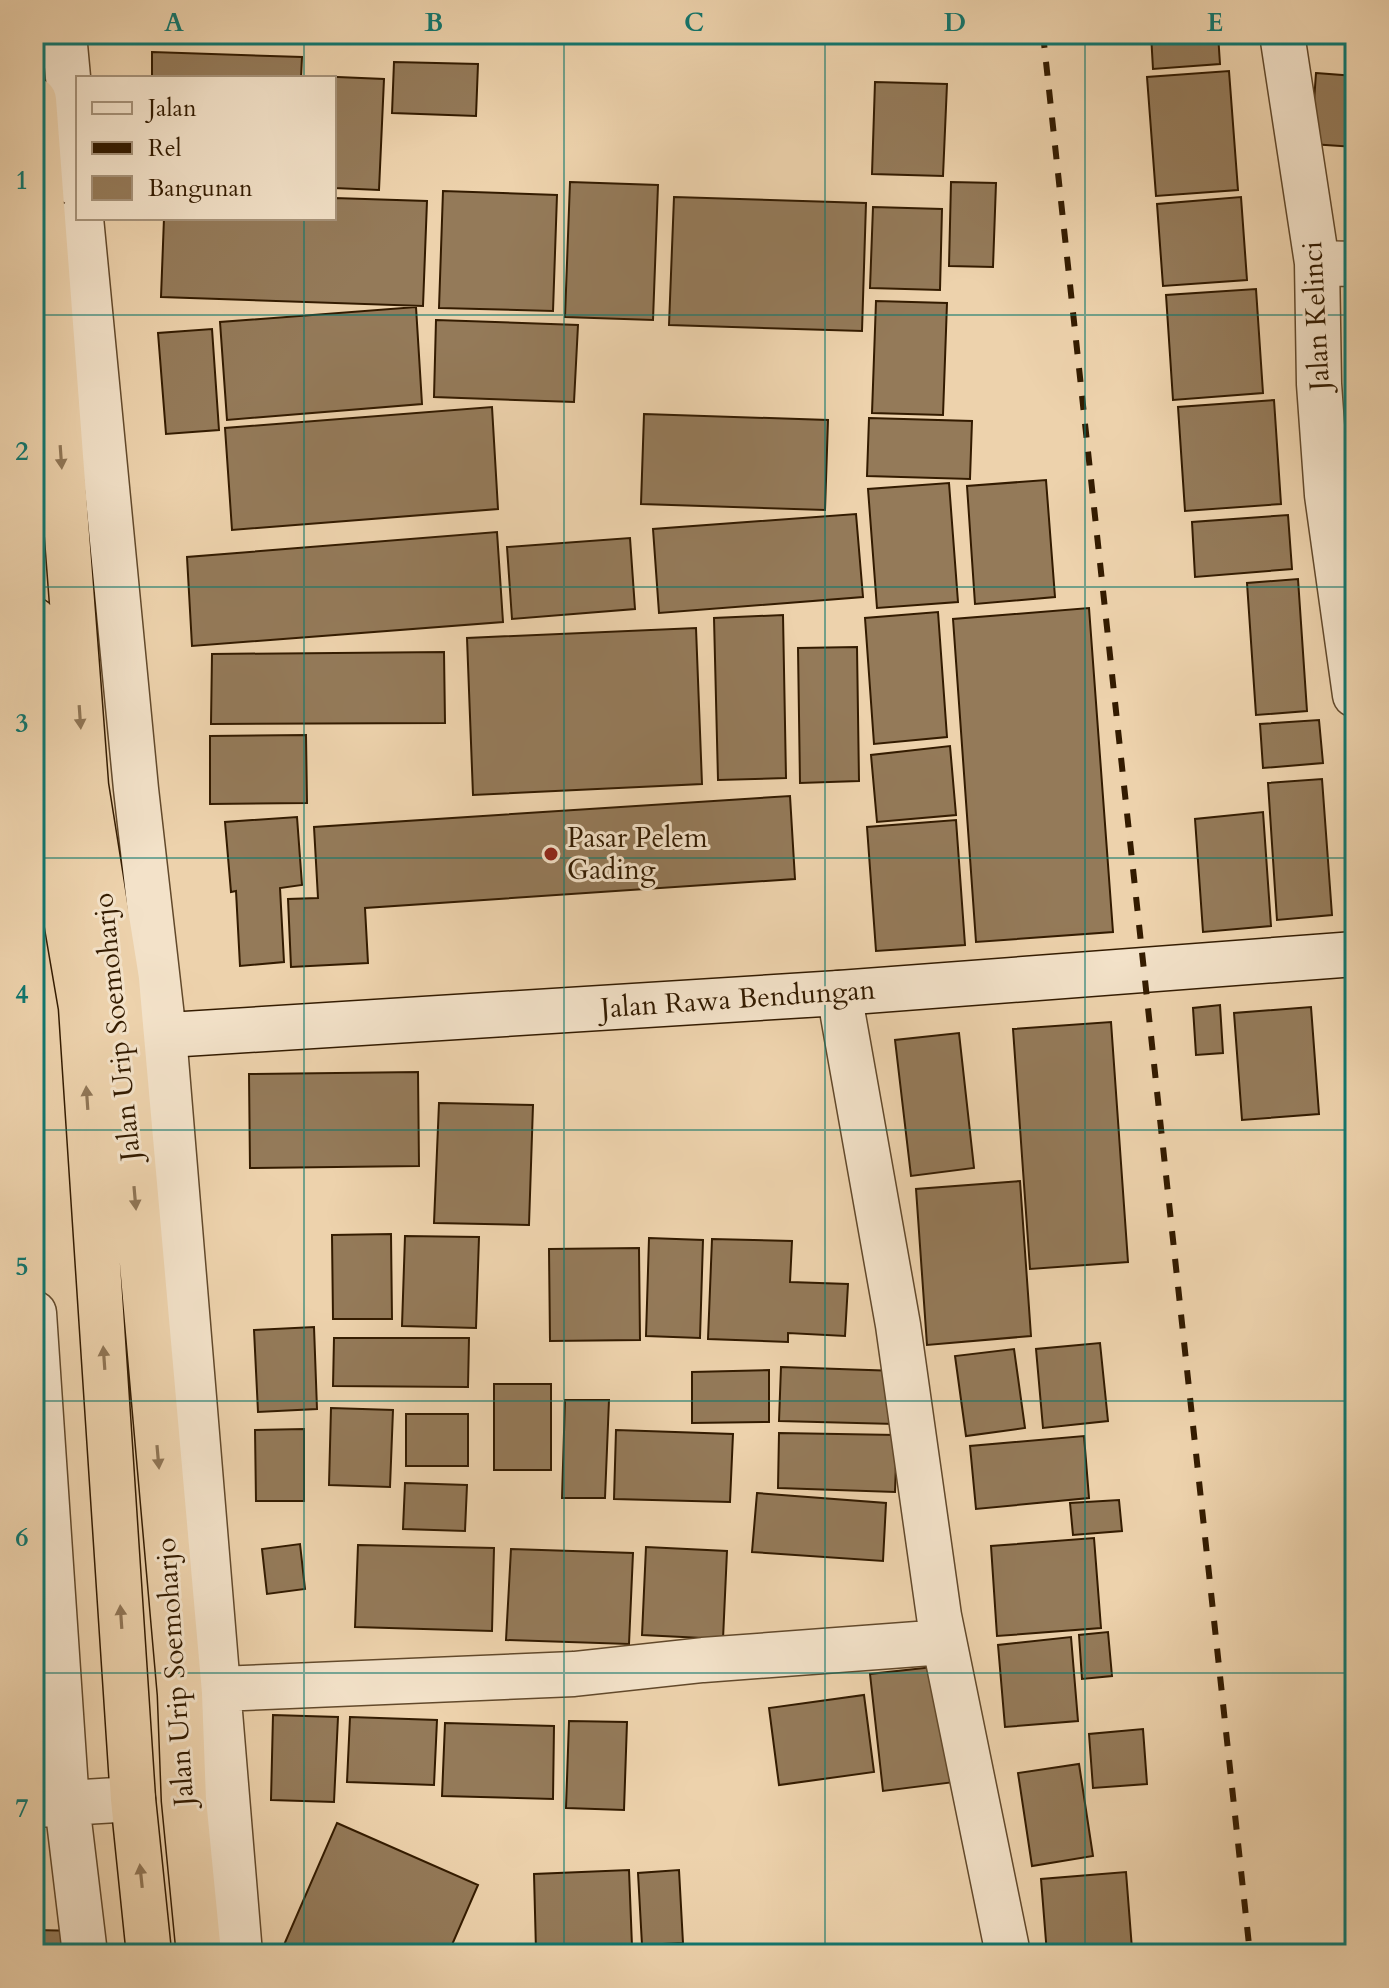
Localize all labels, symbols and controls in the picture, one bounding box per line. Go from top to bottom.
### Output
text: A [164,5,184,40]
text: B [425,5,443,40]
text: C [684,5,704,40]
text: D [944,5,966,40]
text: E [1207,5,1223,40]
legend [76,76,336,220]
text: Jalan [145,92,197,125]
text: Rel [148,132,182,165]
text: 1 [15,163,29,198]
text: Bangunan [148,172,253,205]
street label: Jalan Kelinci [1293,240,1339,396]
text: 2 [15,434,29,469]
one-way arrow [55,445,68,470]
one-way arrow [74,705,87,730]
text: 3 [15,706,29,741]
place label: Pasar Pelem Gading [567,819,708,889]
marker: Pasar Pelem Gading [542,845,560,863]
street label: Jalan Urip Soemoharjo [84,891,150,1167]
street label: Jalan Rawa Bendungan [595,970,877,1028]
text: 4 [15,977,29,1012]
one-way arrow [81,1085,94,1110]
one-way arrow [129,1186,142,1211]
text: 5 [15,1249,29,1284]
one-way arrow [97,1345,110,1370]
one-way arrow [152,1445,165,1470]
text: 6 [15,1520,29,1555]
street label: Jalan Urip Soemoharjo [147,1537,204,1811]
one-way arrow [114,1604,127,1629]
text: 7 [15,1791,29,1826]
one-way arrow [134,1863,147,1888]

